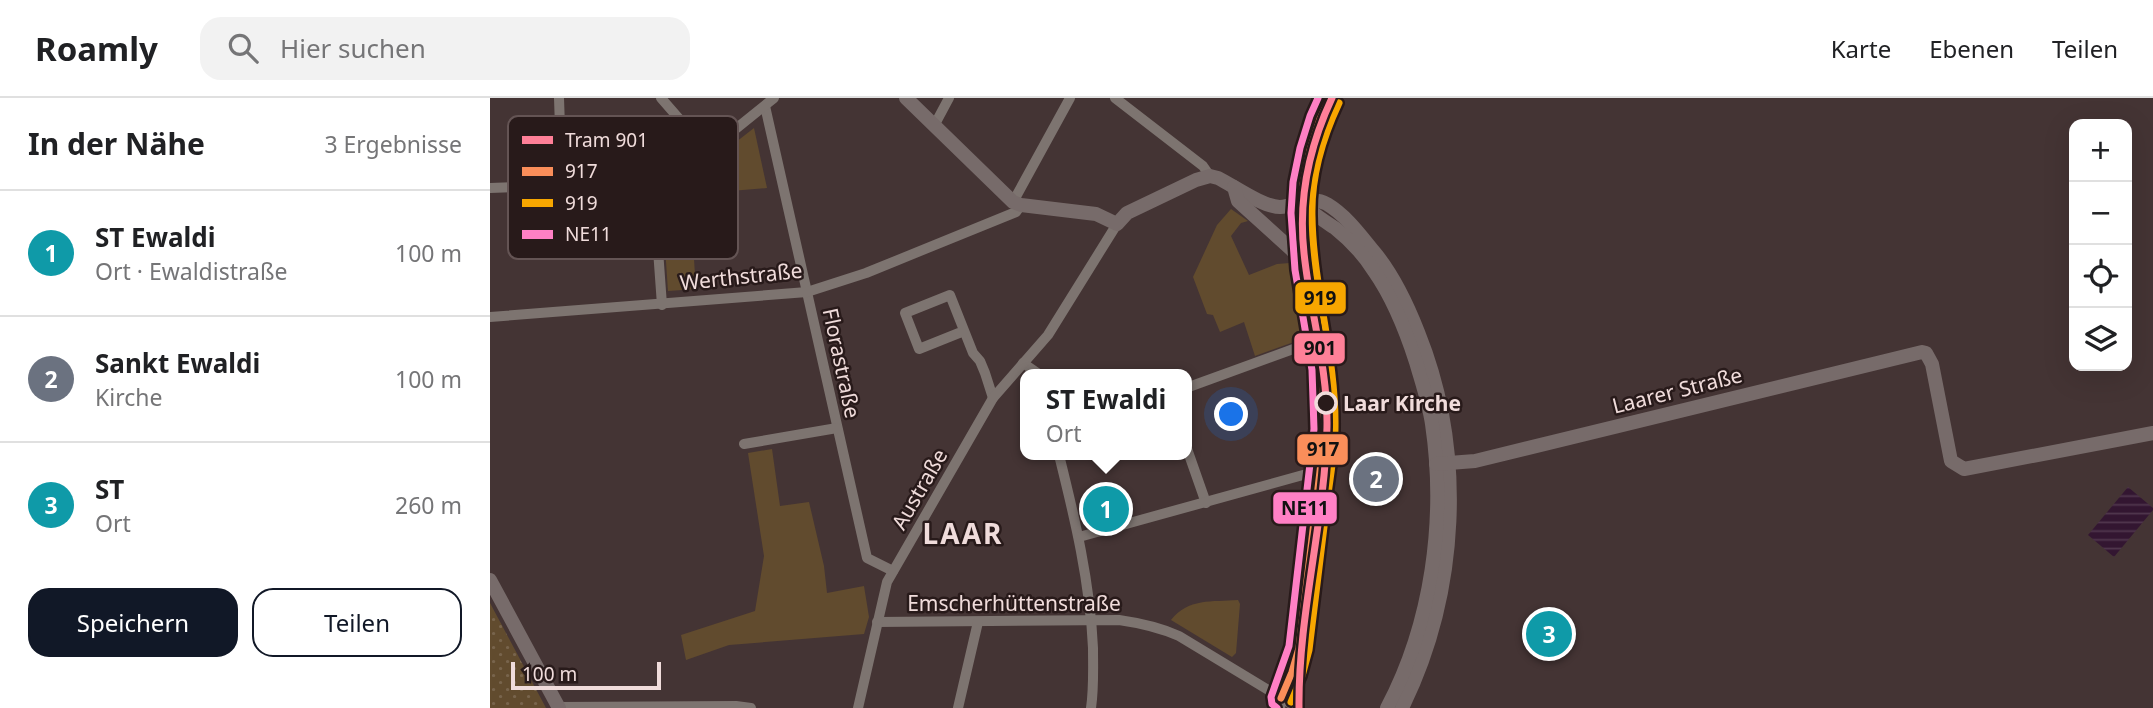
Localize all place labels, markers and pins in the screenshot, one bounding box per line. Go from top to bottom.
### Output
place label: Laar Kirche [1343,389,1461,417]
marker: Laar Kirche [1315,392,1337,414]
pin: 2 [1353,453,1399,505]
pin: 1 [1083,483,1129,535]
pin: 3 [1526,608,1572,660]

